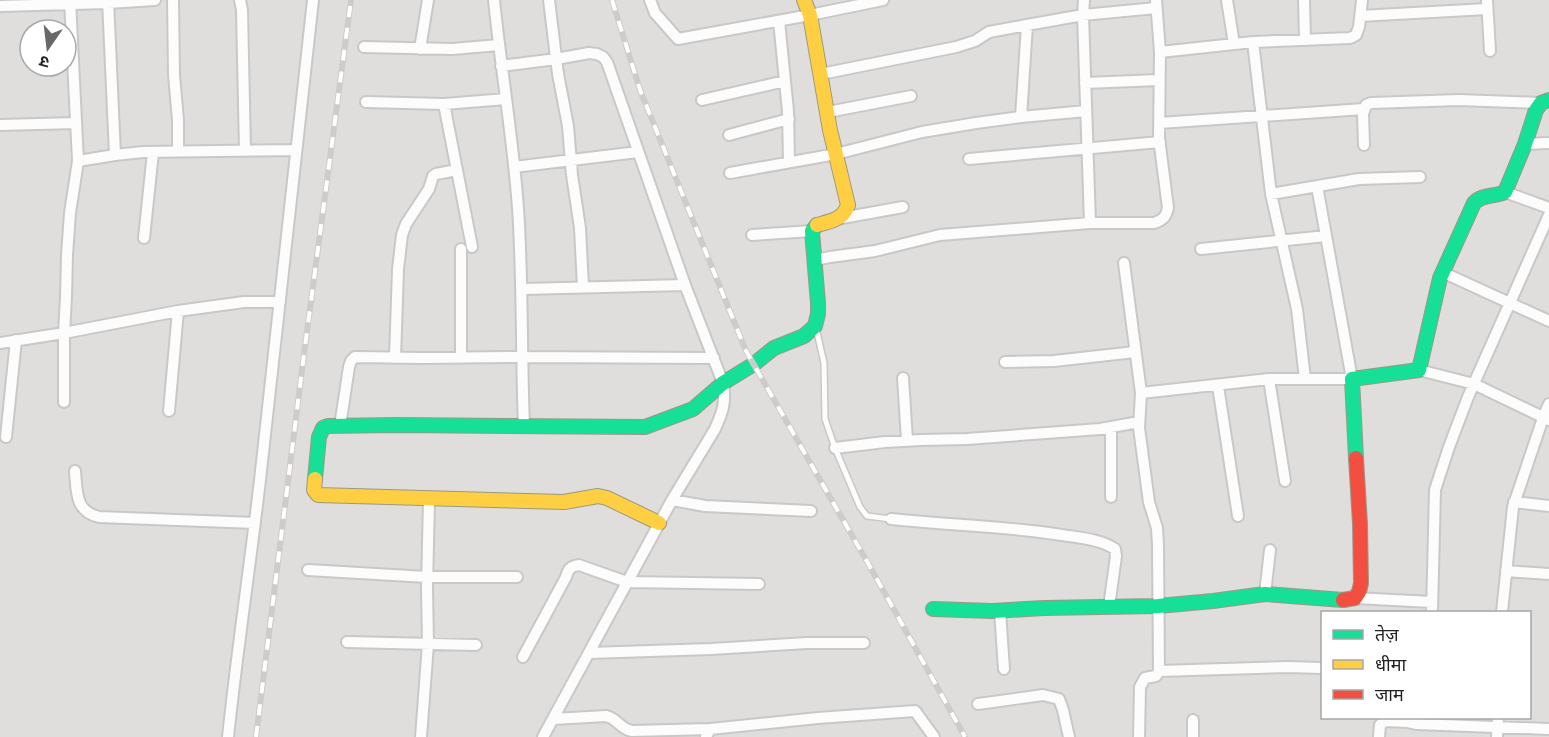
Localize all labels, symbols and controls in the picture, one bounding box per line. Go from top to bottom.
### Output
north arrow [18,18,78,78]
text: उ [37,52,51,73]
legend [1321,611,1531,719]
text: तेज़ [1375,623,1399,646]
text: धीमा [1375,653,1406,676]
text: जाम [1375,683,1405,706]

